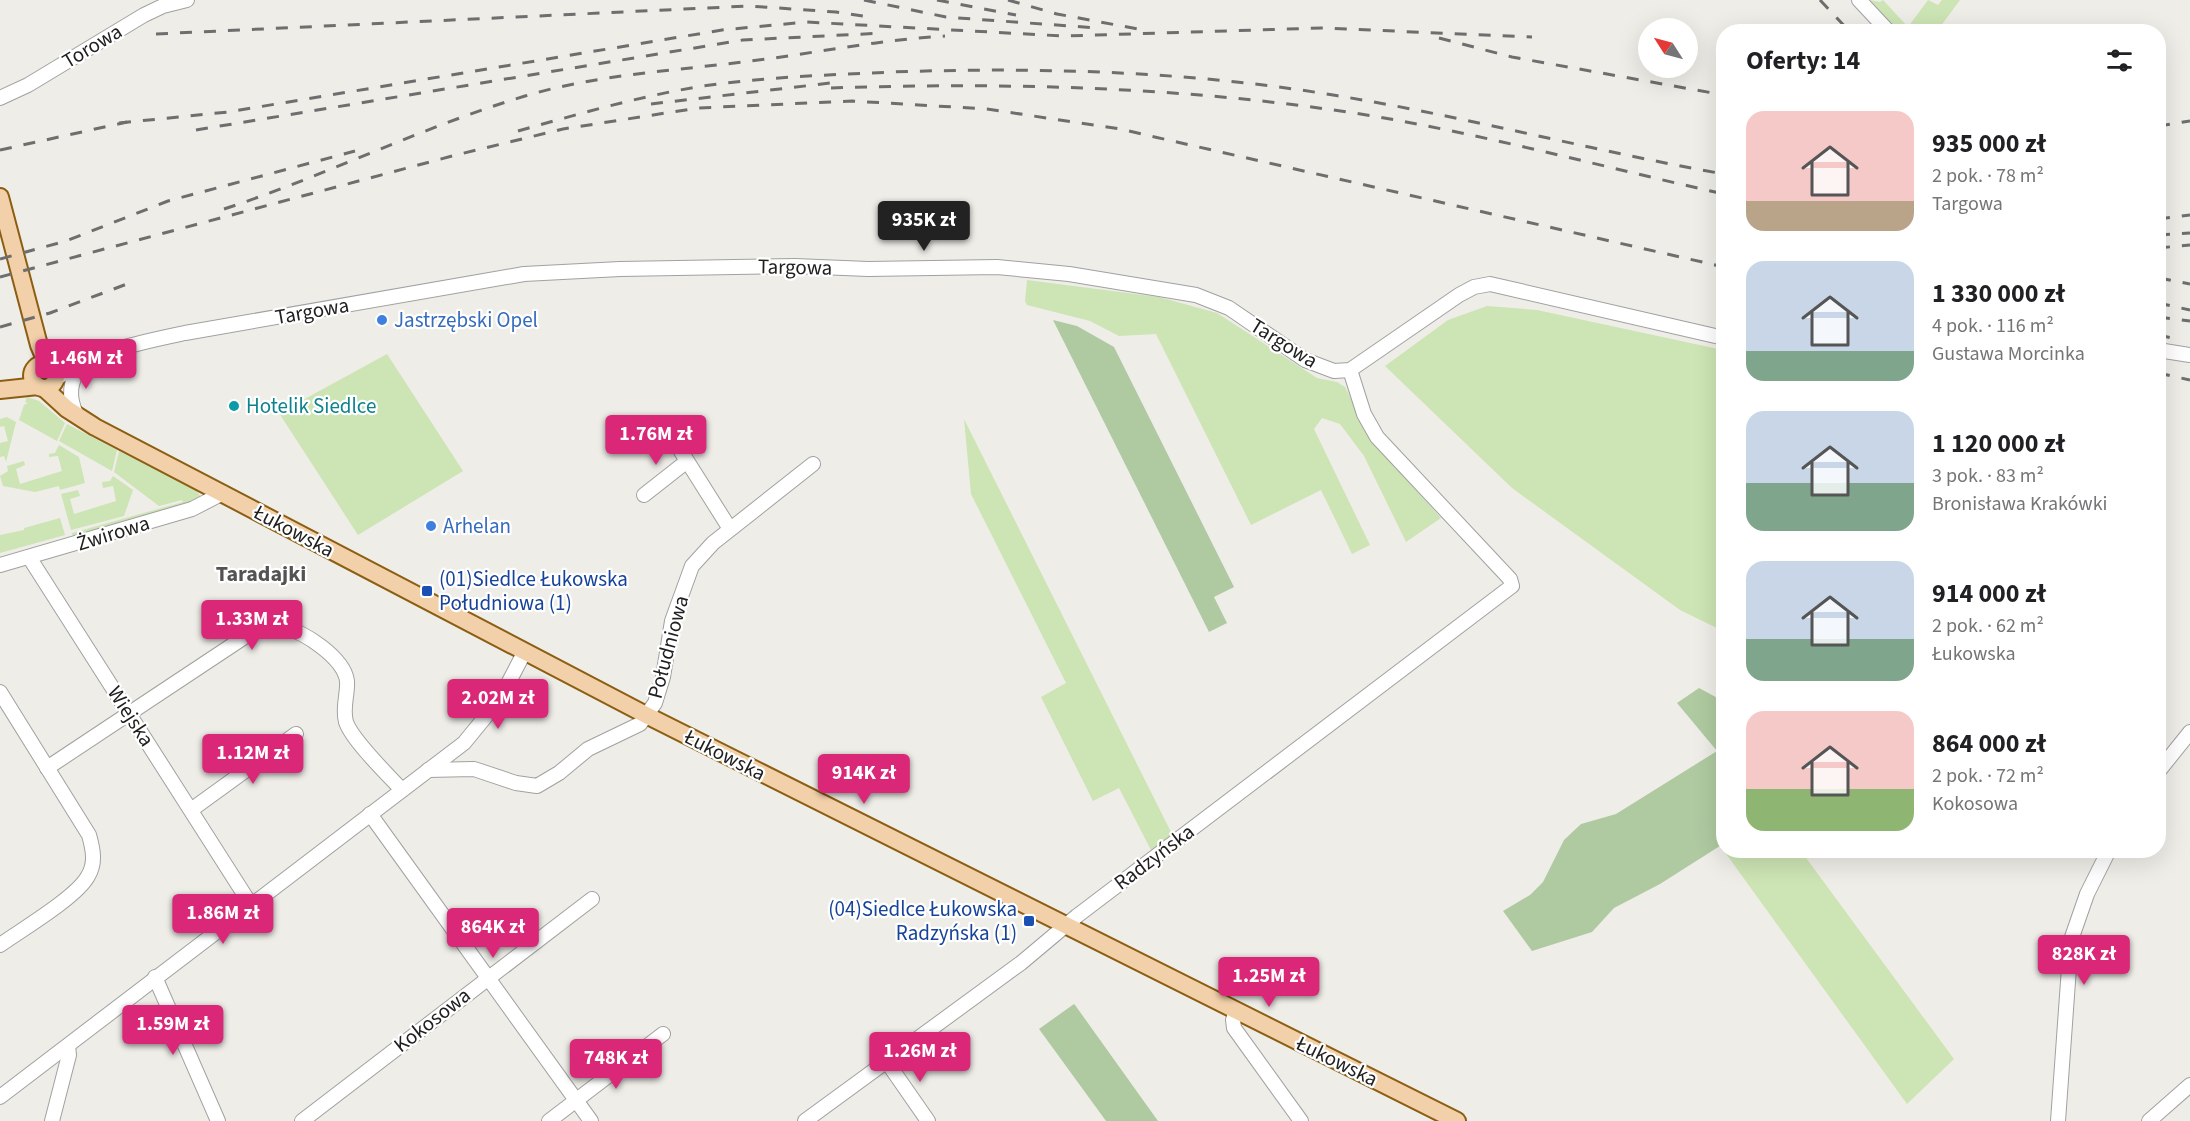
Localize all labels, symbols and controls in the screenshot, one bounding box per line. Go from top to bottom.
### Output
street label: Torowa [56,16,128,76]
north arrow [1638,18,1698,78]
map controls [1638,18,1698,78]
text: Oferty: 14 [1746,42,1860,79]
icon: filters [2103,44,2136,77]
text: 935 000 zł [1932,125,2046,162]
icon: home [1794,135,1866,207]
text: 2 pok. · 78 m² [1932,162,2044,190]
text: Targowa [1932,190,2003,218]
pin: 935K zł [869,201,979,252]
text: 935K zł [892,206,956,234]
street label: Targowa [758,251,832,283]
text: 1 330 000 zł [1932,275,2065,312]
icon: home [1794,285,1866,357]
street label: Targowa [273,290,351,332]
place label: Jastrzębski Opel [394,305,538,335]
street label: Targowa [1244,311,1324,375]
text: 4 pok. · 116 m² [1932,312,2054,340]
marker: Jastrzębski Opel [375,313,389,327]
pin: 1.46M zł [24,339,148,390]
text: Gustawa Morcinka [1932,340,2085,368]
text: 1.46M zł [49,344,123,372]
place label: Hotelik Siedlce [246,391,376,421]
marker: Hotelik Siedlce [227,399,241,413]
pin: 1.76M zł [594,415,718,466]
text: 1.76M zł [619,420,693,448]
text: 1 120 000 zł [1932,425,2065,462]
icon: home [1794,435,1866,507]
text: 3 pok. · 83 m² [1932,462,2044,490]
text: Bronisława Krakówki [1932,490,2108,518]
street label: Łukowska [247,497,340,565]
street label: Żwirowa [73,508,153,558]
place label: Arhelan [443,511,511,541]
marker: Arhelan [424,519,438,533]
district label: Taradajki [216,558,306,590]
place label: (01)Siedlce Łukowska Południowa (1) [439,564,628,618]
text: 914 000 zł [1932,575,2046,612]
marker: (01)Siedlce Łukowska Południowa (1) [420,584,434,598]
icon: home [1794,585,1866,657]
street label: Południowa [640,592,696,702]
pin: 1.33M zł [190,600,314,651]
text: 1.33M zł [215,605,289,633]
text: 2 pok. · 62 m² [1932,612,2044,640]
text: Łukowska [1932,640,2016,668]
pin: 2.02M zł [436,679,560,730]
street label: Wiejska [100,680,162,752]
text: 2.02M zł [461,684,535,712]
street label: Łukowska [678,721,771,788]
text: 864 000 zł [1932,725,2046,762]
pin: 1.12M zł [191,734,315,785]
icon: home [1794,735,1866,807]
text: 1.12M zł [216,739,290,767]
pin: 914K zł [809,754,919,805]
text: 914K zł [832,759,896,787]
text: 2 pok. · 72 m² [1932,762,2044,790]
text: Kokosowa [1932,790,2018,818]
street label: Radzyńska [1108,817,1200,897]
pin: 1.86M zł [161,894,285,945]
place label: (04)Siedlce Łukowska Radzyńska (1) [828,894,1017,948]
text: 1.86M zł [186,899,260,927]
pin: 864K zł [438,908,548,959]
text: 864K zł [461,913,525,941]
marker: (04)Siedlce Łukowska Radzyńska (1) [1022,914,1036,928]
pin: 828K zł [2029,935,2139,986]
text: 828K zł [2052,940,2116,968]
pin: 1.25M zł [1207,957,1331,1008]
text: 1.25M zł [1232,962,1306,990]
street label: Kokosowa [387,980,477,1060]
pin: 1.59M zł [111,1005,235,1056]
text: 1.59M zł [136,1010,210,1038]
street label: Łukowska [1290,1028,1383,1094]
pin: 1.26M zł [858,1032,982,1083]
text: 1.26M zł [883,1037,957,1065]
pin: 748K zł [561,1039,671,1090]
text: 748K zł [584,1044,648,1072]

